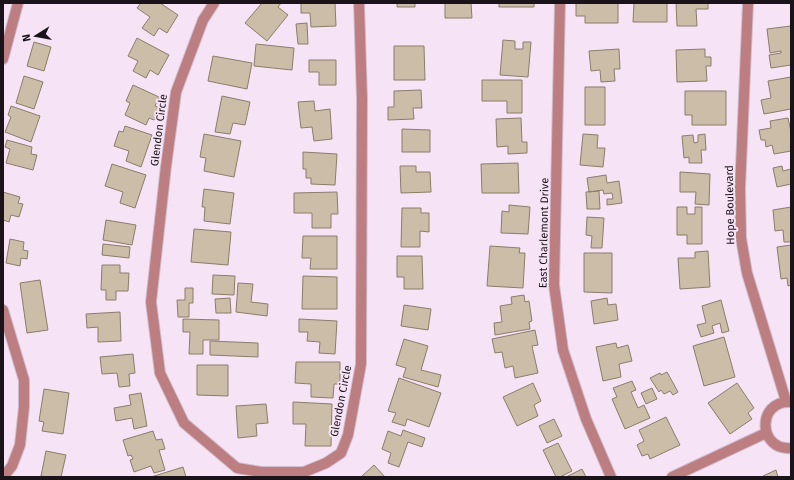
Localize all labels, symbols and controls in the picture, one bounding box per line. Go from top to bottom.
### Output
north arrow [16,16,56,56]
text: N [20,33,34,43]
street label: Glendon Circle [148,93,170,167]
street label: Hope Boulevard [723,165,737,245]
street label: East Charlemont Drive [537,178,551,288]
street label: Glendon Circle [328,364,354,438]

